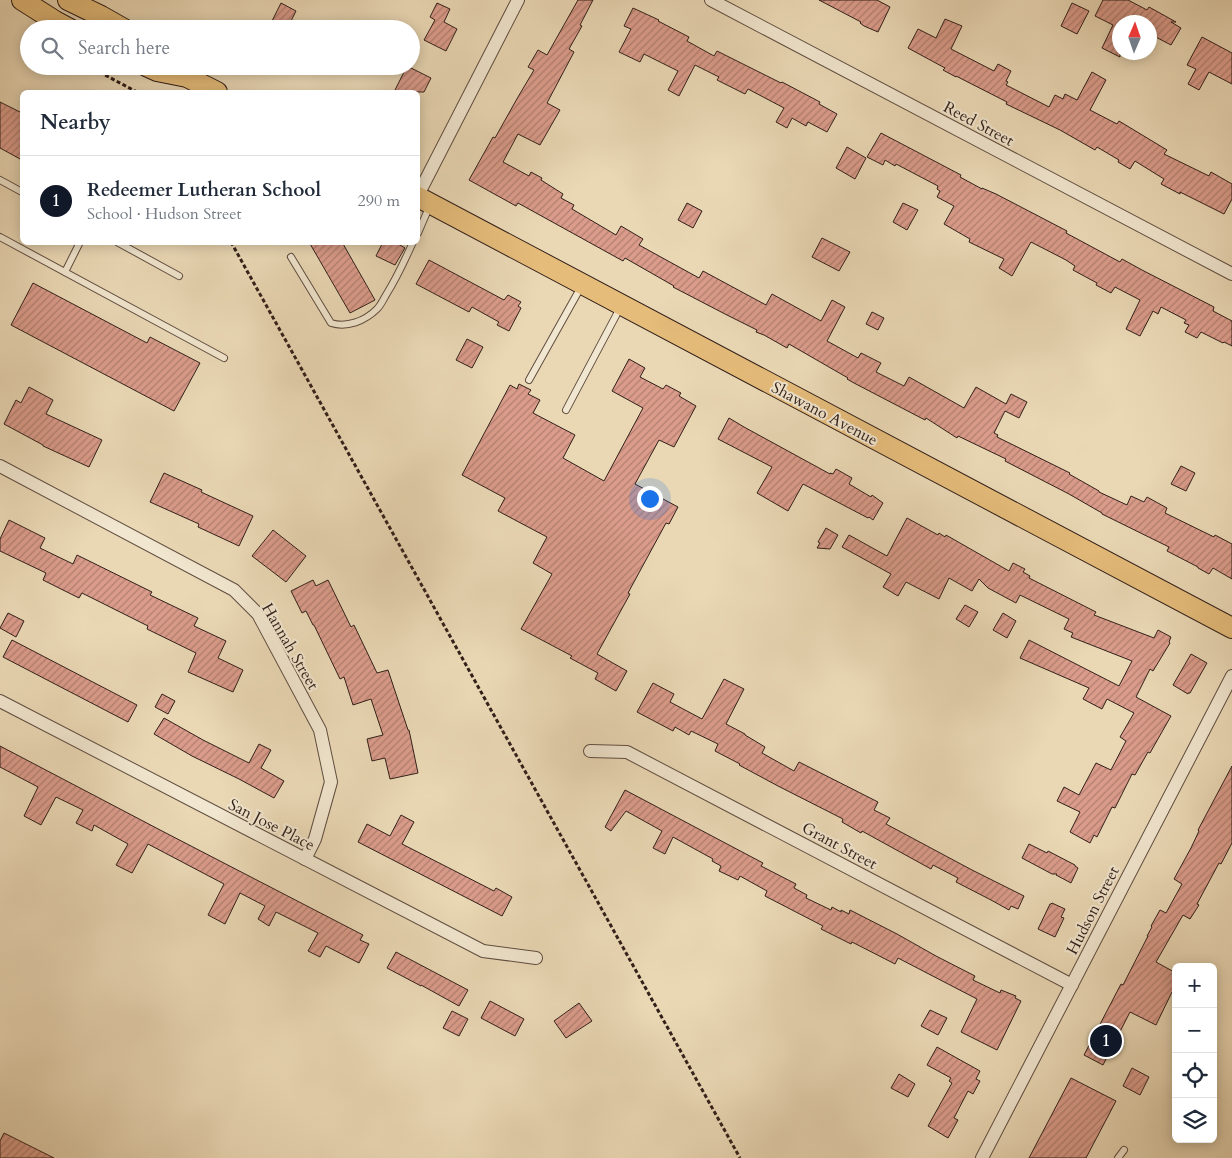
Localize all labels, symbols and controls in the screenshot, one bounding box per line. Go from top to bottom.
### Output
north arrow [1112,15,1157,60]
search box [20,20,420,75]
icon: search [38,34,66,62]
text: Search here [78,35,170,61]
street label: Reed Street [939,96,1018,152]
text: Nearby [40,108,111,137]
text: Redeemer Lutheran School [87,177,321,203]
text: 1 [52,190,60,212]
text: 290 m [358,190,400,212]
text: School · Hudson Street [87,203,242,225]
street label: Shawano Avenue [768,377,882,451]
your location [637,486,663,512]
street label: Hannah Street [256,599,324,694]
street label: San Jose Place [225,794,319,856]
street label: Grant Street [798,817,881,875]
street label: Hudson Street [1061,862,1125,958]
map controls [1172,963,1217,1143]
button: + [1172,963,1217,1008]
button: − [1172,1008,1217,1053]
pin: 1 [1090,1022,1122,1060]
button: locate [1172,1053,1217,1098]
button: layers [1172,1098,1217,1143]

